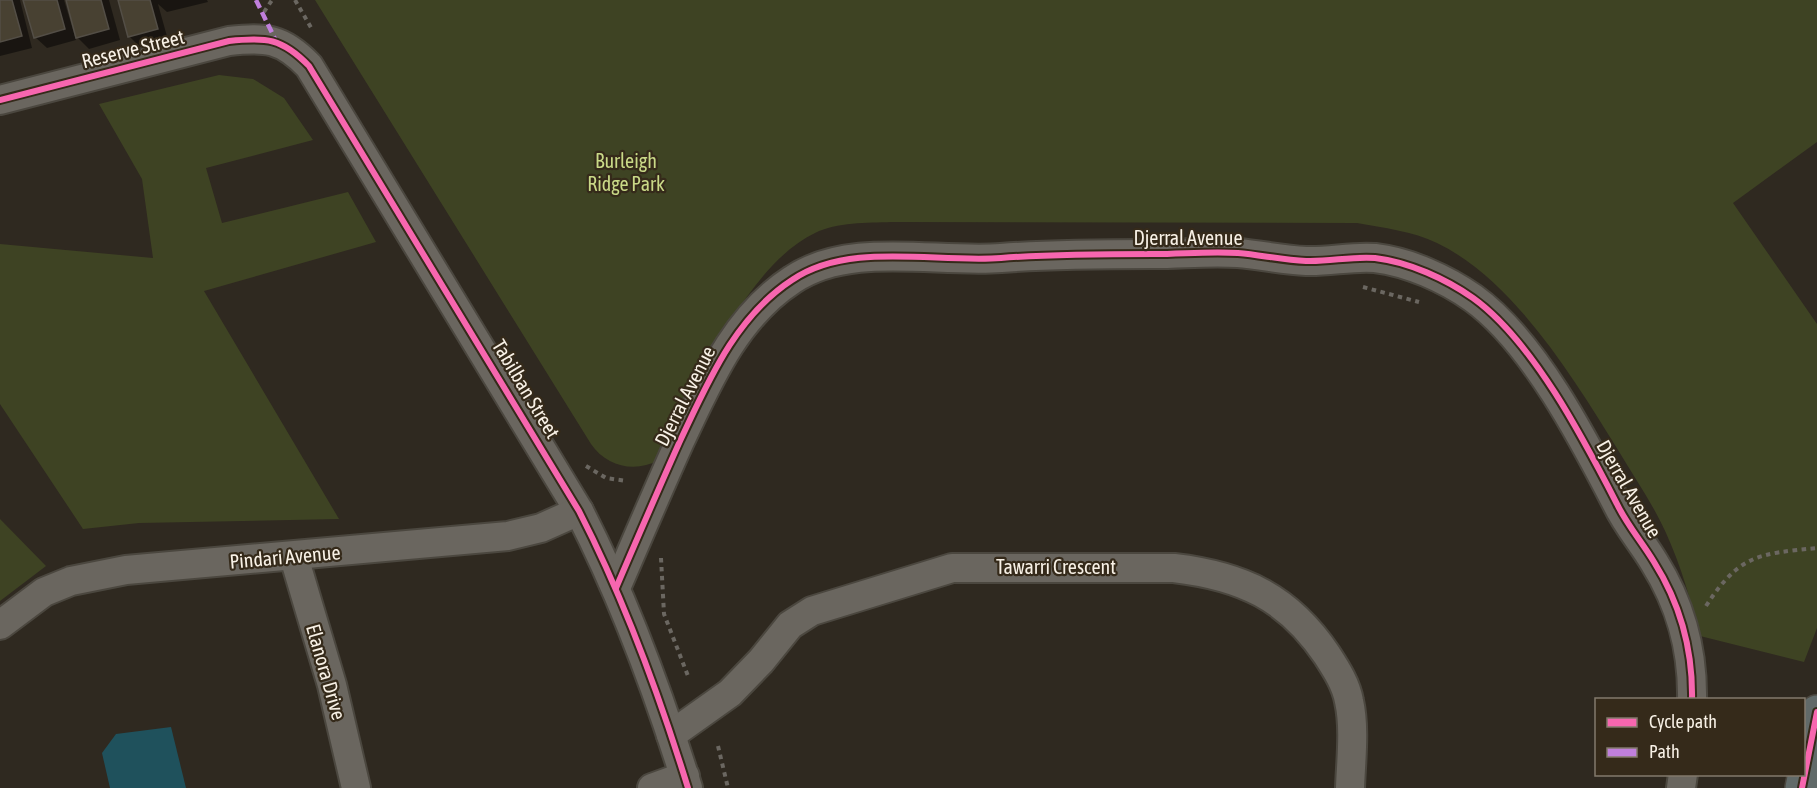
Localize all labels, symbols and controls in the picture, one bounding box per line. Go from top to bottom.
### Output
street label: Reserve Street [79,25,187,72]
park label: Burleigh Ridge Park [587,149,665,195]
street label: Djerral Avenue [1134,226,1242,249]
street label: Tabilban Street [488,335,565,443]
street label: Djerral Avenue [650,342,720,450]
street label: Djerral Avenue [1592,436,1667,542]
street label: Pindari Avenue [229,540,341,573]
street label: Tawarri Crescent [996,555,1116,578]
street label: Elanora Drive [302,621,351,722]
legend [1595,698,1805,776]
text: Cycle path [1649,711,1717,732]
text: Path [1649,741,1680,762]

